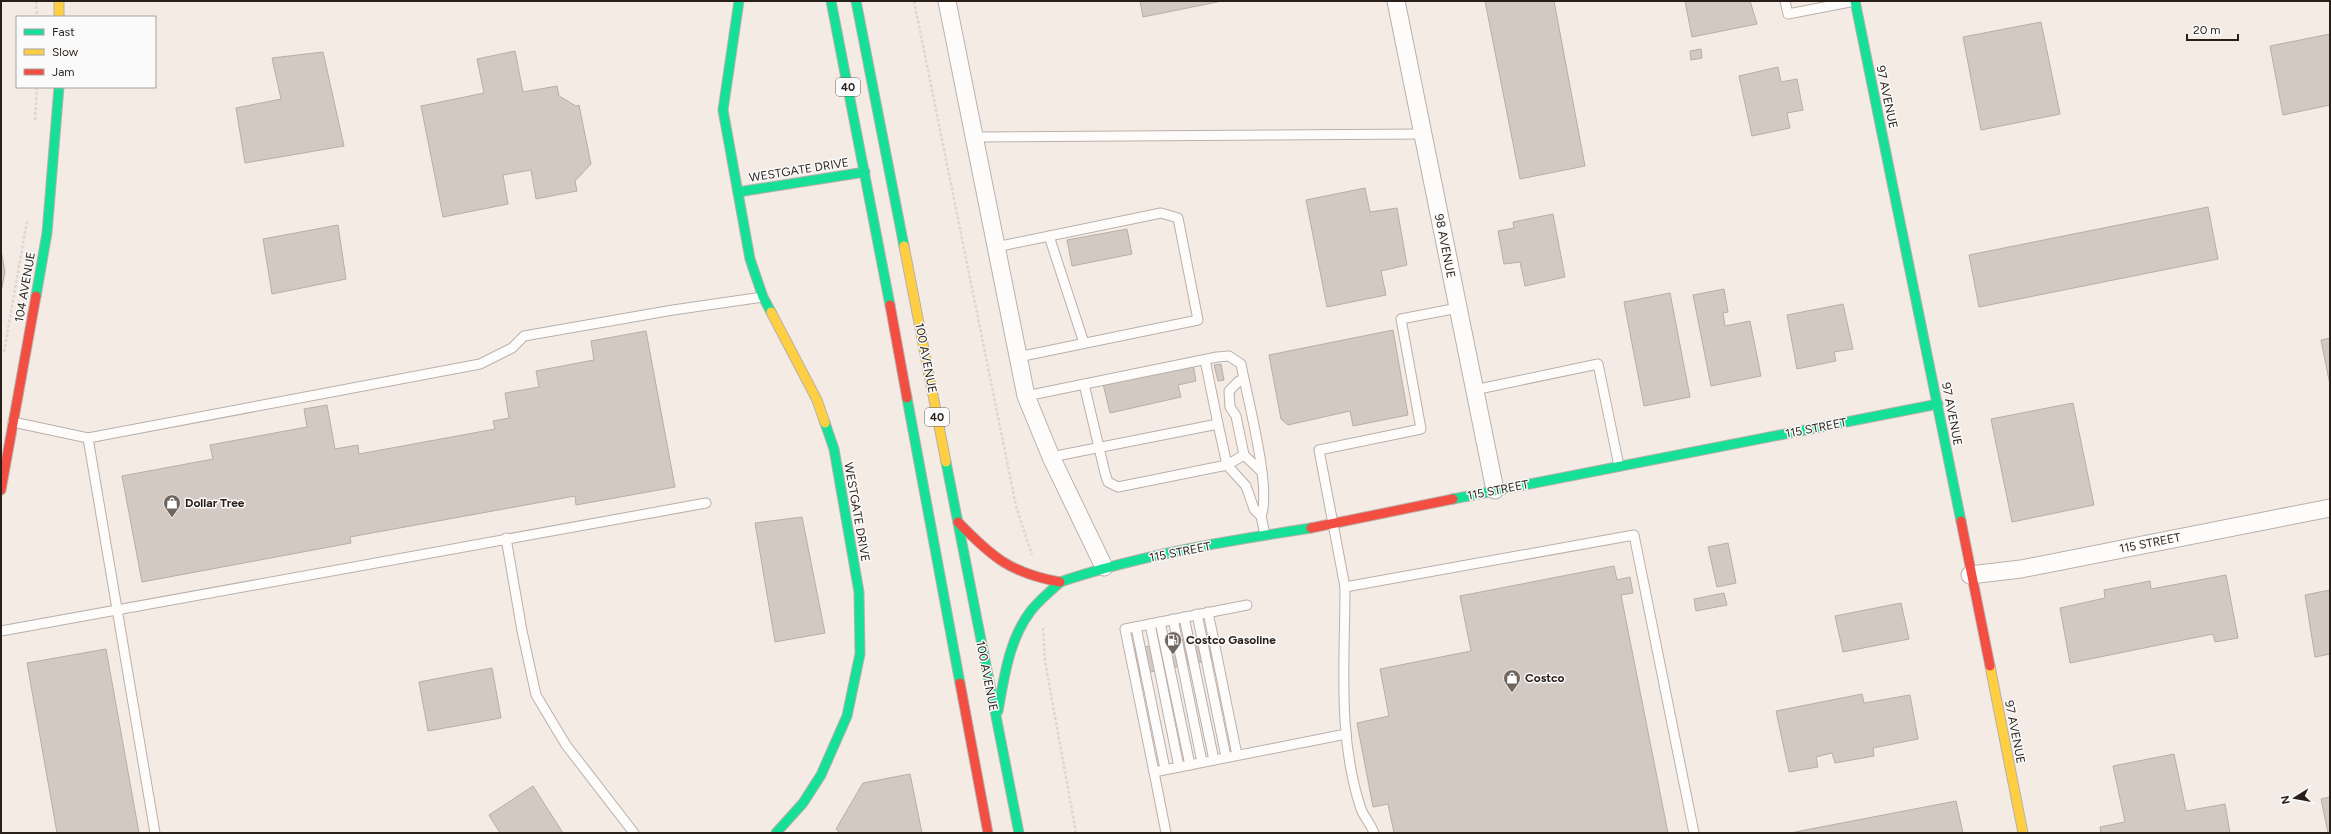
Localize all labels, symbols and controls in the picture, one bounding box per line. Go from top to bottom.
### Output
legend [16,16,156,88]
scale bar [2187,16,2238,42]
text: 20 m [2193,23,2221,37]
text: Fast [52,25,75,39]
text: Slow [52,45,79,59]
street label: 97 AVENUE [1873,64,1901,130]
text: Jam [52,65,75,79]
road number: 40 [836,78,860,96]
street label: WESTGATE DRIVE [748,155,850,185]
street label: 98 AVENUE [1432,213,1458,279]
street label: 104 AVENUE [12,251,38,323]
street label: 100 AVENUE [912,322,940,394]
street label: 97 AVENUE [1939,381,1965,447]
road number: 40 [925,408,949,426]
street label: 115 STREET [1784,415,1848,441]
street label: WESTGATE DRIVE [841,461,873,563]
street label: 115 STREET [1466,477,1530,503]
shop icon: Dollar Tree [162,493,182,518]
place label: Dollar Tree [185,496,245,510]
street label: 115 STREET [2118,530,2182,556]
street label: 115 STREET [1148,539,1212,565]
fuel station icon: Costco Gasoline [1163,630,1183,655]
place label: Costco Gasoline [1186,633,1276,647]
street label: 100 AVENUE [973,640,1001,712]
shop icon: Costco [1502,668,1522,693]
place label: Costco [1525,671,1565,685]
street label: 97 AVENUE [2002,699,2028,765]
north arrow [2275,778,2315,818]
text: N [2278,794,2293,805]

